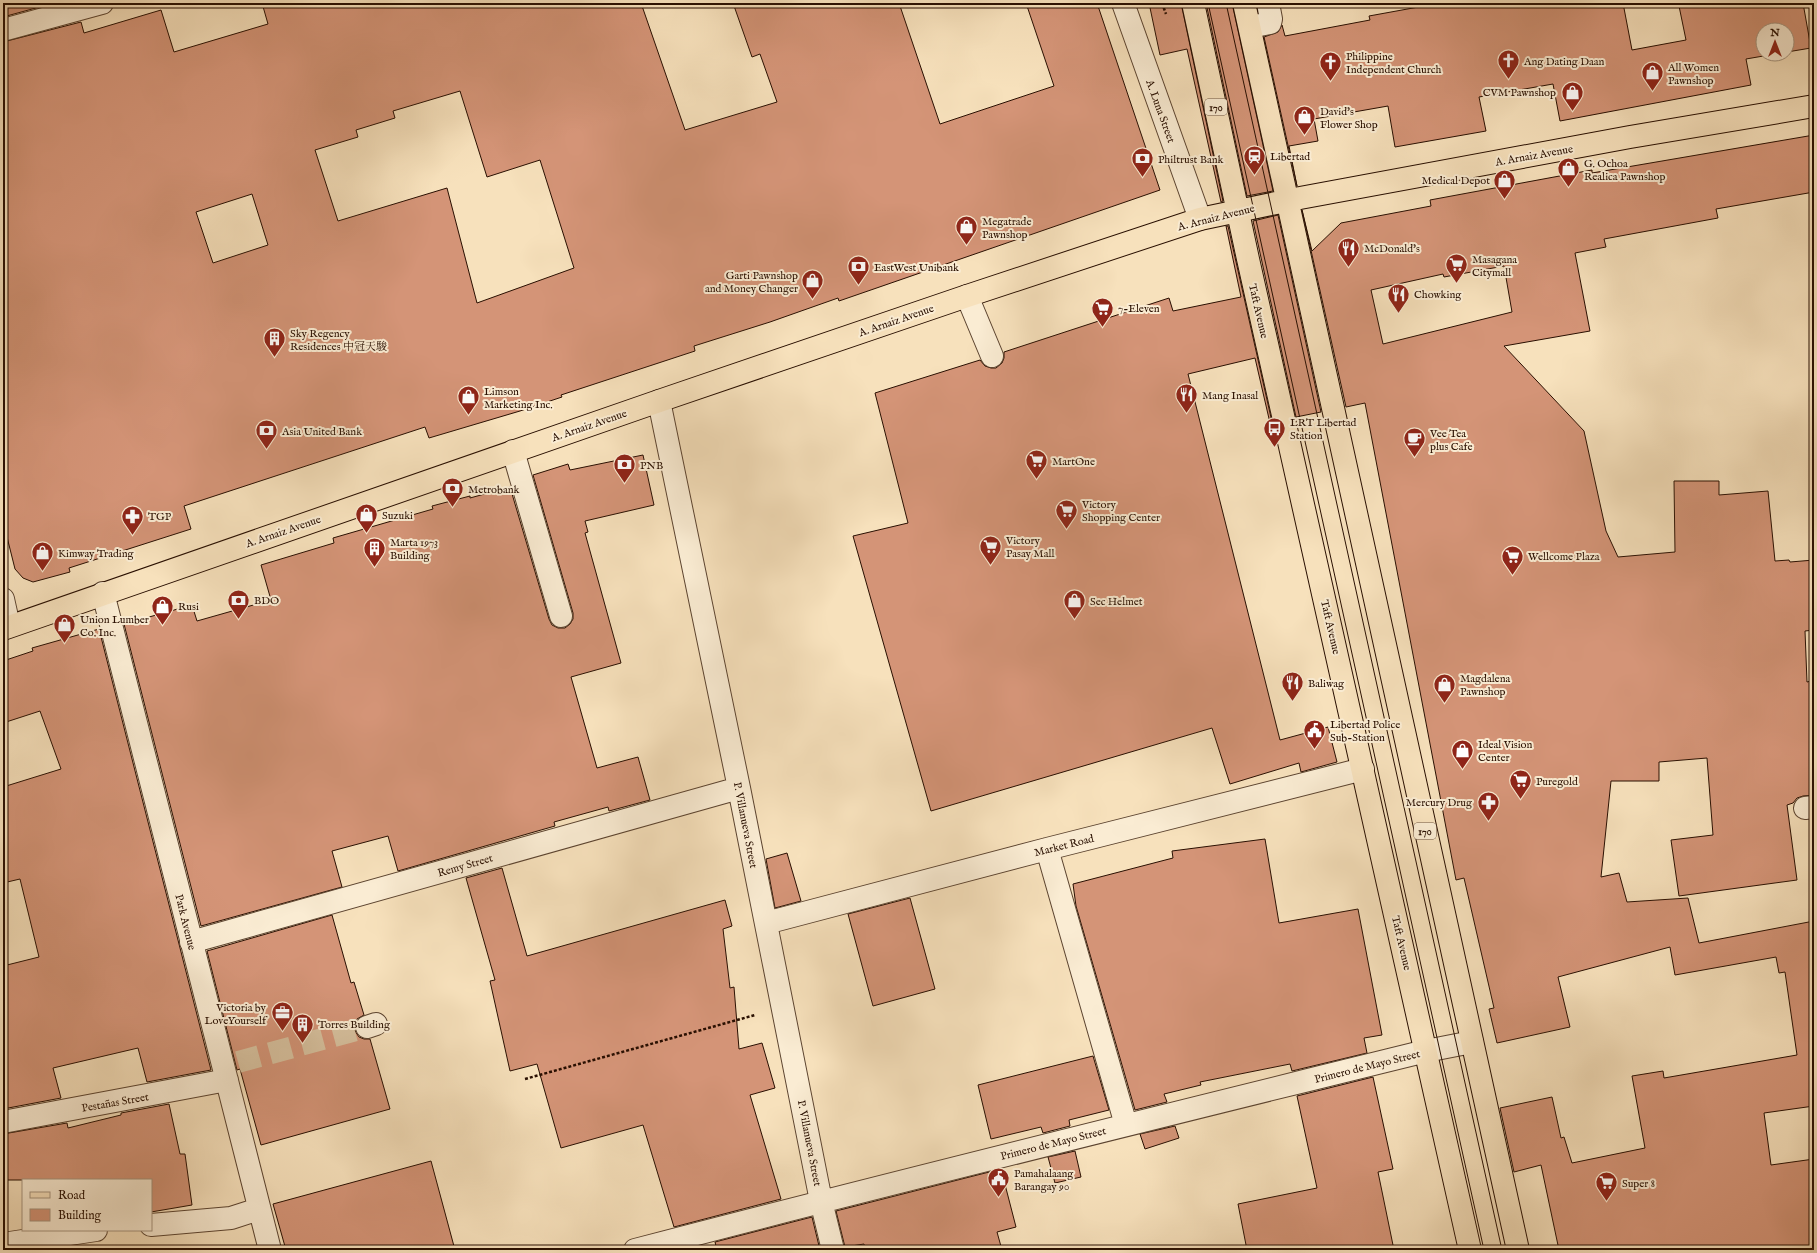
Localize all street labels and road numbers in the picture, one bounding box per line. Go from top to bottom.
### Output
street label: A. Luna Street [1142,77,1178,145]
road number: 170 [1205,99,1227,115]
street label: A. Arnaiz Avenue [1493,142,1574,170]
street label: A. Arnaiz Avenue [1175,202,1256,235]
street label: Taft Avenue [1245,283,1271,340]
street label: A. Arnaiz Avenue [856,302,936,341]
street label: A. Arnaiz Avenue [549,407,629,446]
street label: A. Arnaiz Avenue [243,513,323,552]
street label: Taft Avenue [1317,599,1343,656]
street label: P. Villanueva Street [730,781,760,870]
road number: 170 [1414,823,1436,839]
street label: Market Road [1033,832,1096,860]
street label: Remy Street [436,851,495,881]
street label: Park Avenue [171,893,199,952]
street label: Taft Avenue [1388,915,1414,972]
street label: Primero de Mayo Street [1313,1047,1422,1087]
street label: Pestañas Street [81,1090,150,1116]
street label: P. Villanueva Street [794,1099,824,1188]
street label: Primero de Mayo Street [999,1124,1108,1164]

